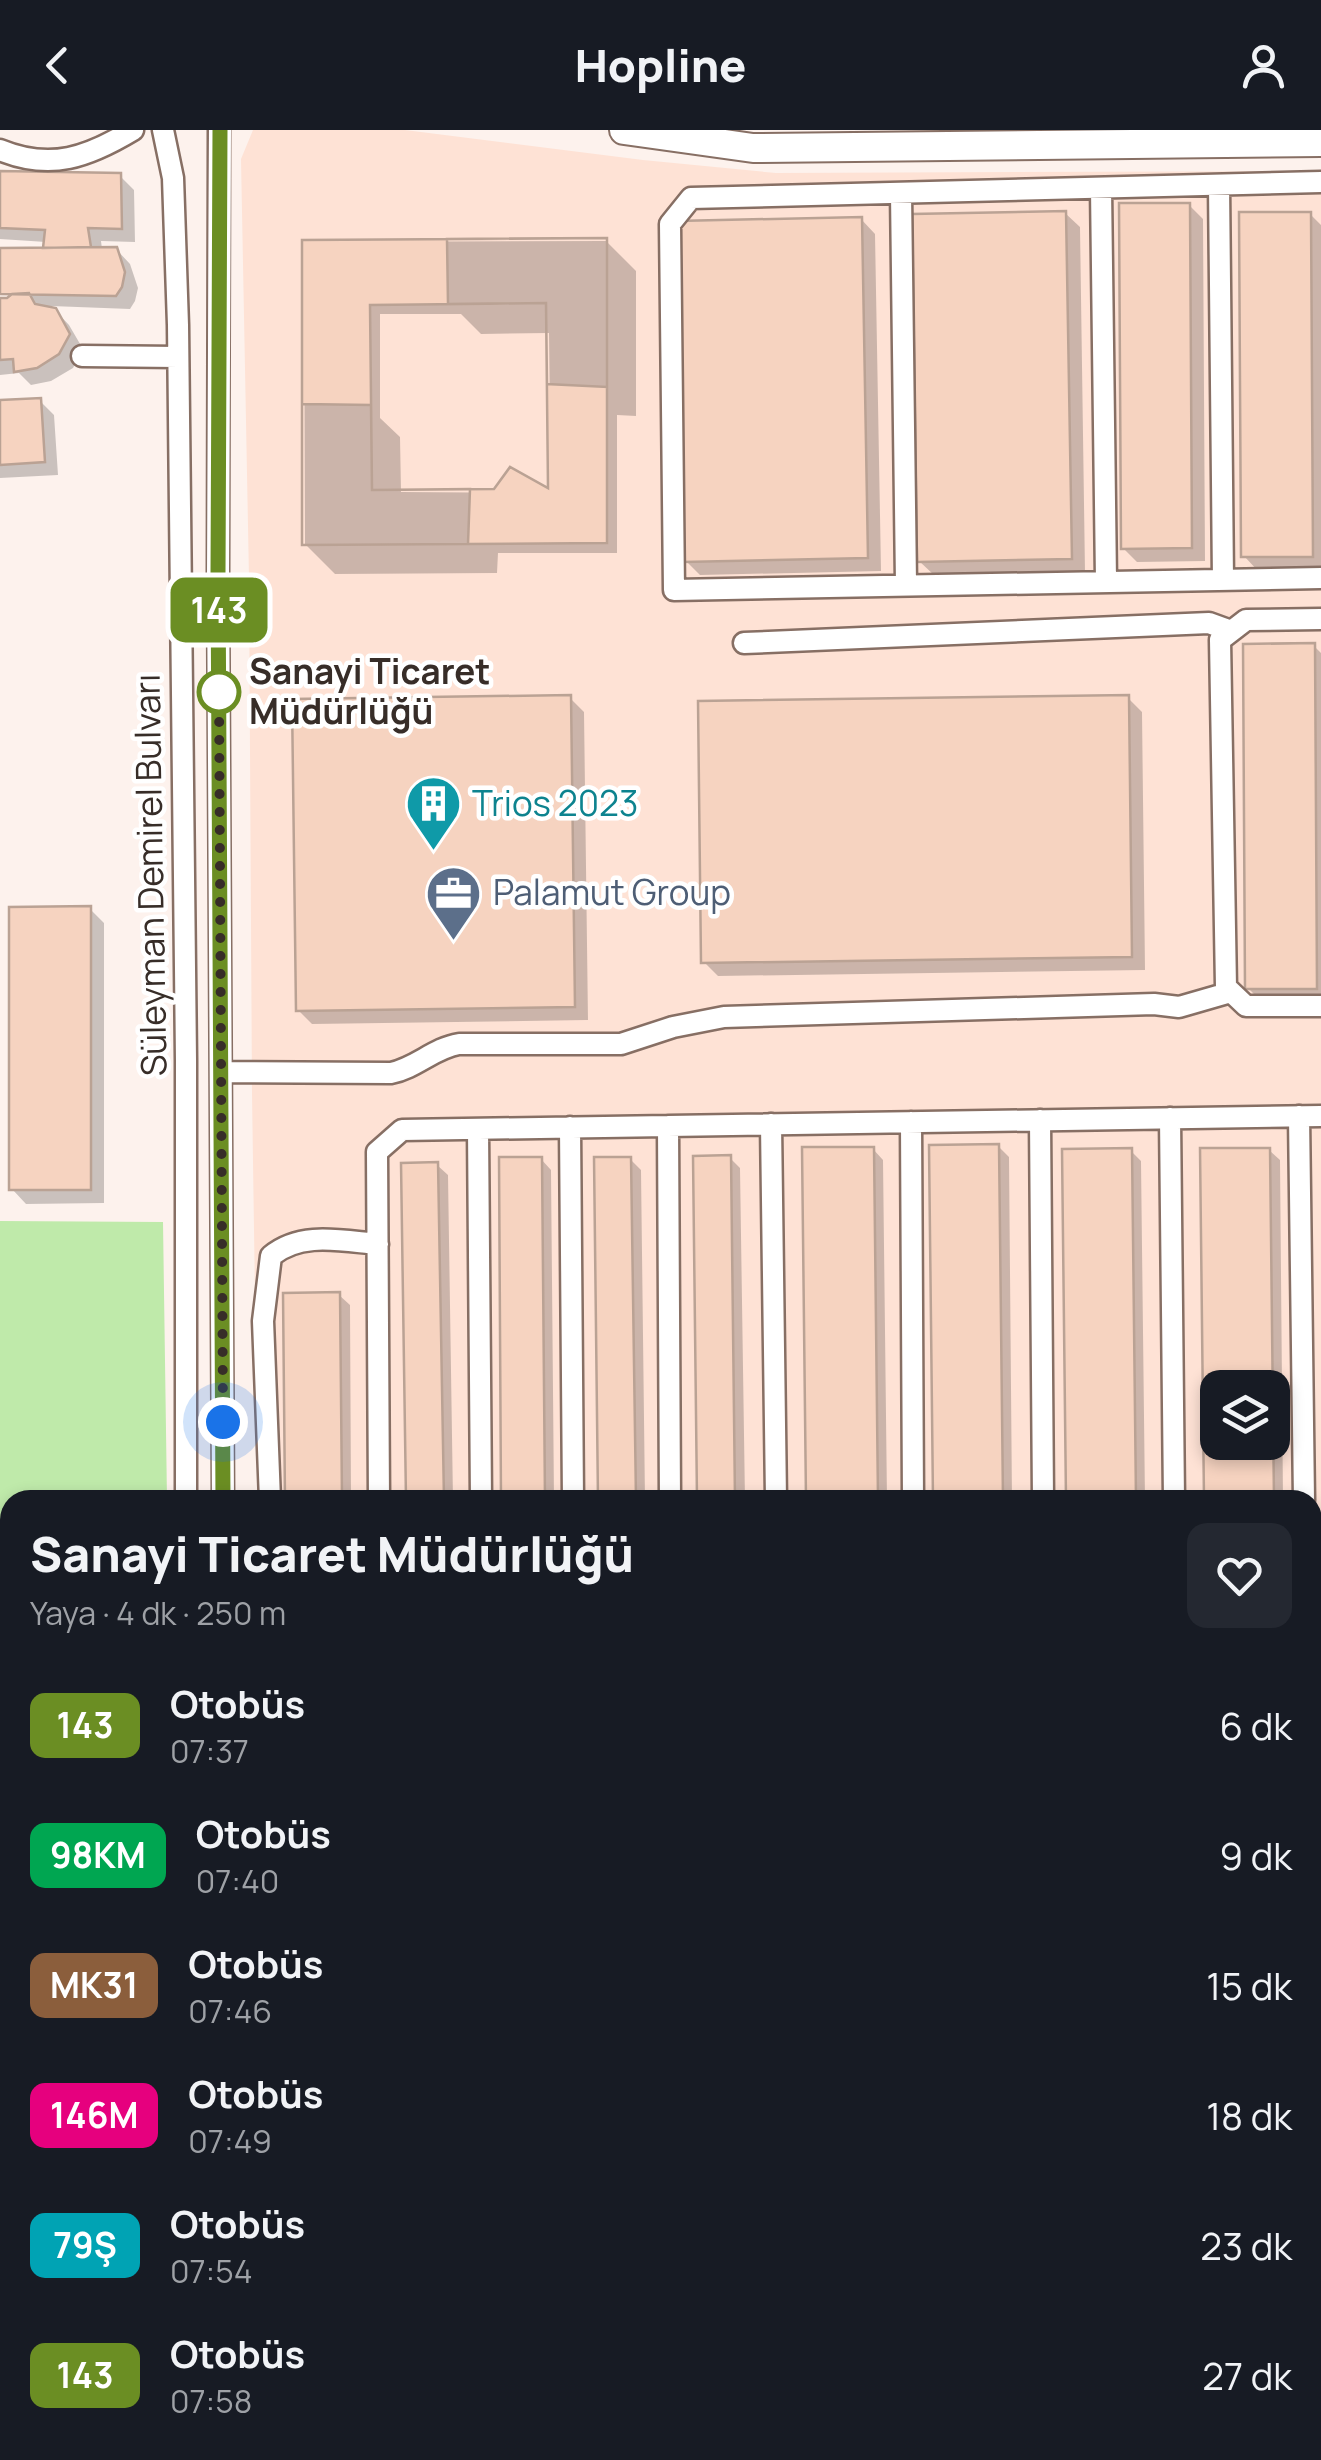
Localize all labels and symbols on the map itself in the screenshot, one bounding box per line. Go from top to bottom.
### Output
line badge: 143 [162,578,276,642]
place label: Sanayi Ticaret Müdürlüğü [249,647,490,735]
marker: Sanayi Ticaret Müdürlüğü [198,671,240,713]
street label: Süleyman Demirel Bulvarı [122,673,178,1077]
building icon: Trios 2023 [403,774,463,853]
place label: Trios 2023 [472,779,638,827]
office icon: Palamut Group [424,863,484,942]
place label: Palamut Group [493,868,731,916]
your location [198,1397,248,1447]

